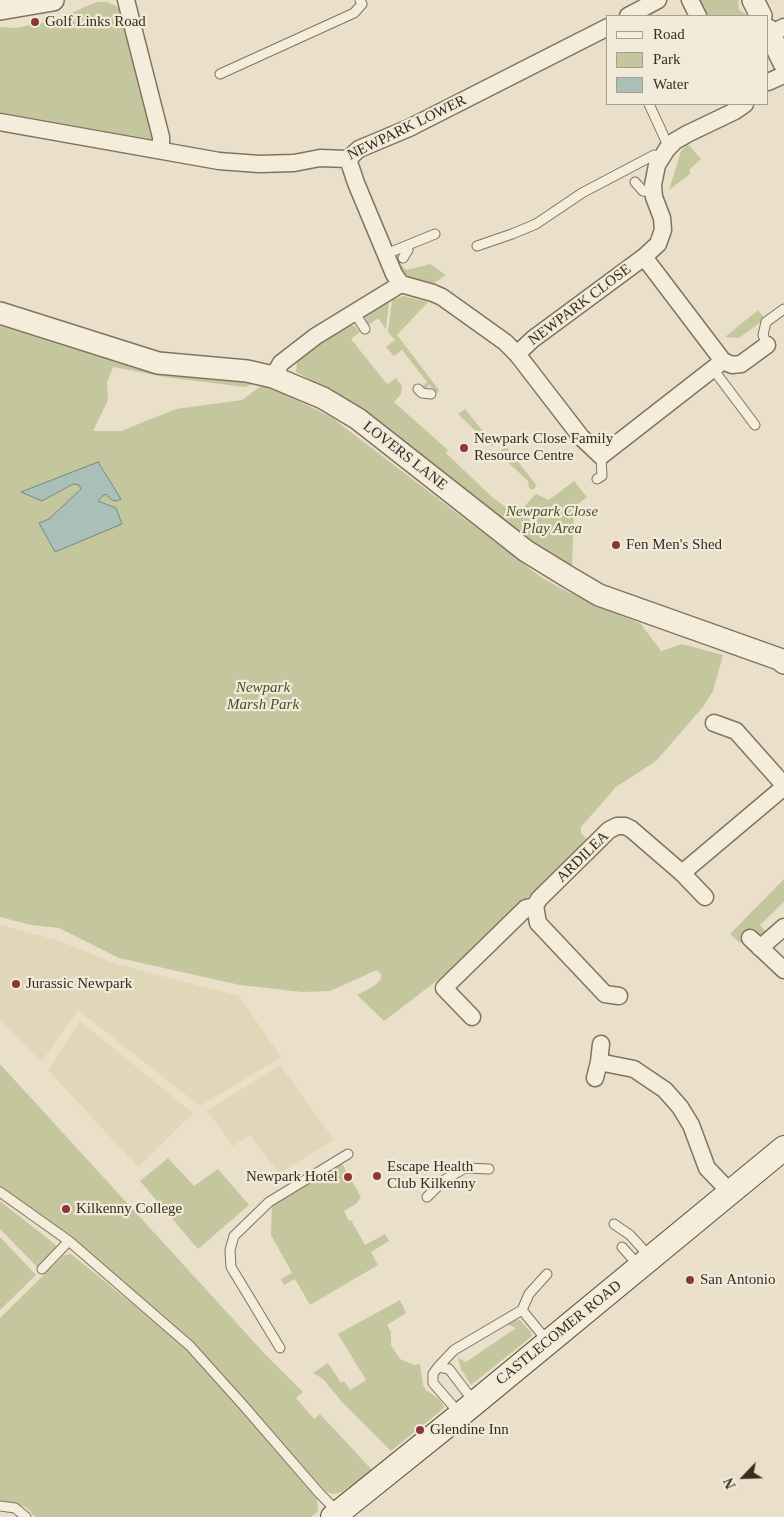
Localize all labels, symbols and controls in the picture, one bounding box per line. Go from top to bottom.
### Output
place label: Golf Links Road [45,13,146,31]
legend [606,15,769,105]
marker: Golf Links Road [29,16,41,28]
text: Road [653,26,685,42]
text: Park [653,51,681,67]
text: Water [653,76,688,92]
street label: NEWPARK LOWER [345,91,469,165]
street label: NEWPARK CLOSE [525,260,635,350]
street label: LOVERS LANE [359,417,451,495]
place label: Newpark Close Family Resource Centre [474,430,613,465]
marker: Newpark Close Family Resource Centre [458,442,470,454]
park label: Newpark Close Play Area [506,503,598,538]
place label: Fen Men's Shed [626,536,722,554]
marker: Fen Men's Shed [610,539,622,551]
park label: Newpark Marsh Park [227,679,299,714]
street label: ARDILEA [553,828,613,886]
place label: Jurassic Newpark [26,975,132,993]
marker: Jurassic Newpark [10,978,22,990]
place label: Escape Health Club Kilkenny [387,1158,476,1193]
place label: Newpark Hotel [246,1168,338,1186]
marker: Escape Health Club Kilkenny [371,1170,383,1182]
marker: Newpark Hotel [342,1171,354,1183]
place label: Kilkenny College [76,1200,182,1218]
marker: Kilkenny College [60,1203,72,1215]
place label: San Antonio [700,1271,775,1289]
marker: San Antonio [684,1274,696,1286]
street label: CASTLECOMER ROAD [493,1277,625,1389]
place label: Glendine Inn [430,1421,509,1439]
marker: Glendine Inn [414,1424,426,1436]
north arrow [719,1452,769,1502]
text: N [721,1476,739,1491]

